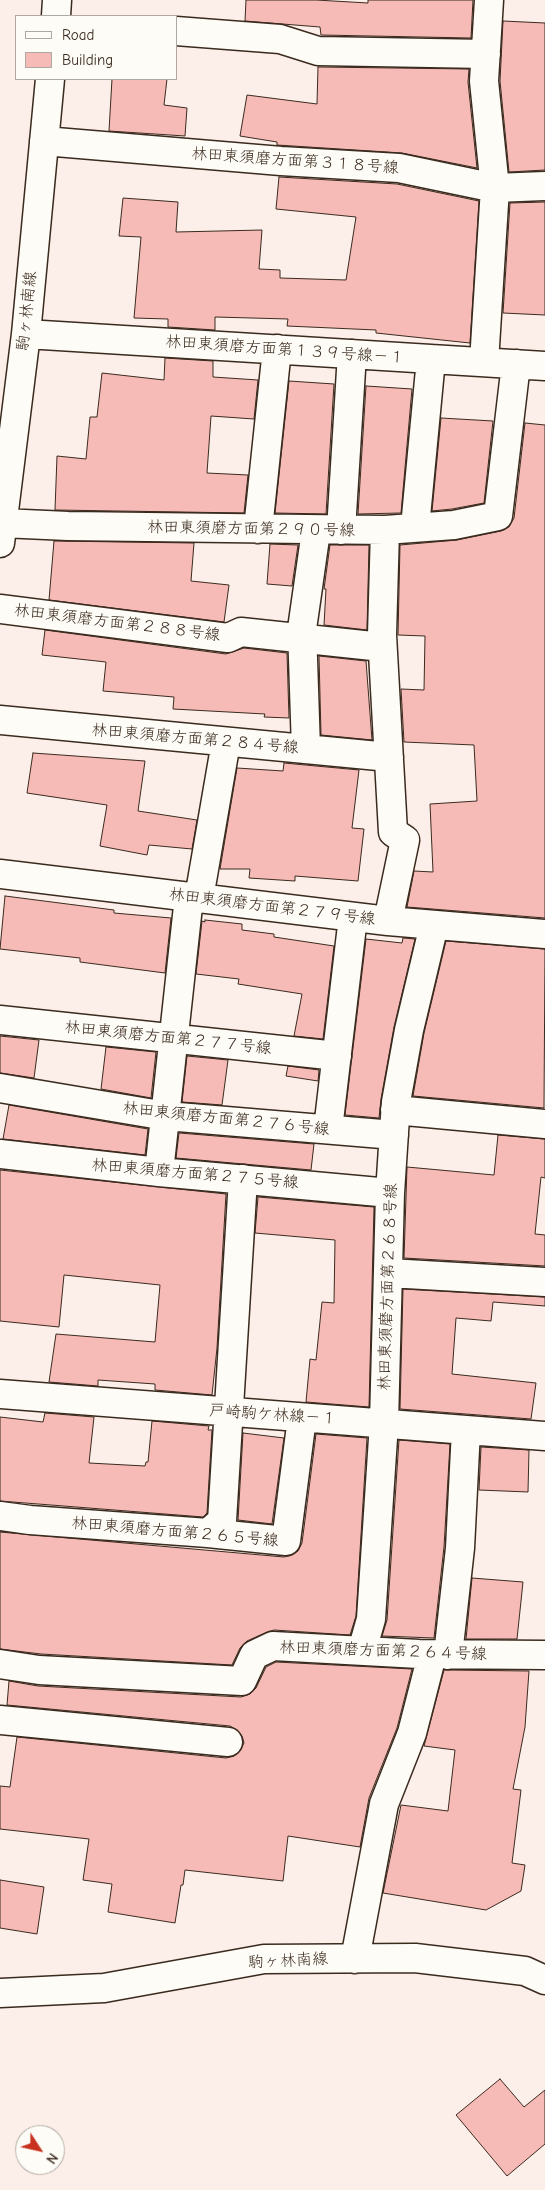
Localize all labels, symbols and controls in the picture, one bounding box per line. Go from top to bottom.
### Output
legend [15,15,178,80]
text: Road [62,26,94,44]
text: Building [62,51,113,69]
street label: 林田東須磨方面第３１８号線 [191,144,399,178]
street label: 駒ヶ林南線 [13,270,41,352]
street label: 林田東須磨方面第１３９号線－１ [165,332,405,368]
street label: 林田東須磨方面第２９０号線 [147,518,355,540]
street label: 林田東須磨方面第２８８号線 [13,601,221,645]
street label: 林田東須磨方面第２８４号線 [91,720,299,758]
street label: 林田東須磨方面第２７９号線 [168,885,376,929]
street label: 林田東須磨方面第２７７号線 [64,1018,272,1058]
street label: 林田東須磨方面第２７６号線 [122,1099,330,1139]
street label: 林田東須磨方面第２７５号線 [91,1155,299,1193]
street label: 林田東須磨方面第２６８号線 [375,1183,401,1391]
street label: 戸崎駒ケ林線－１ [208,1401,338,1429]
street label: 林田東須磨方面第２６５号線 [71,1513,279,1551]
street label: 林田東須磨方面第２６４号線 [279,1638,487,1664]
street label: 駒ヶ林南線 [248,1949,328,1973]
north arrow [15,2125,65,2175]
text: N [42,2150,61,2167]

